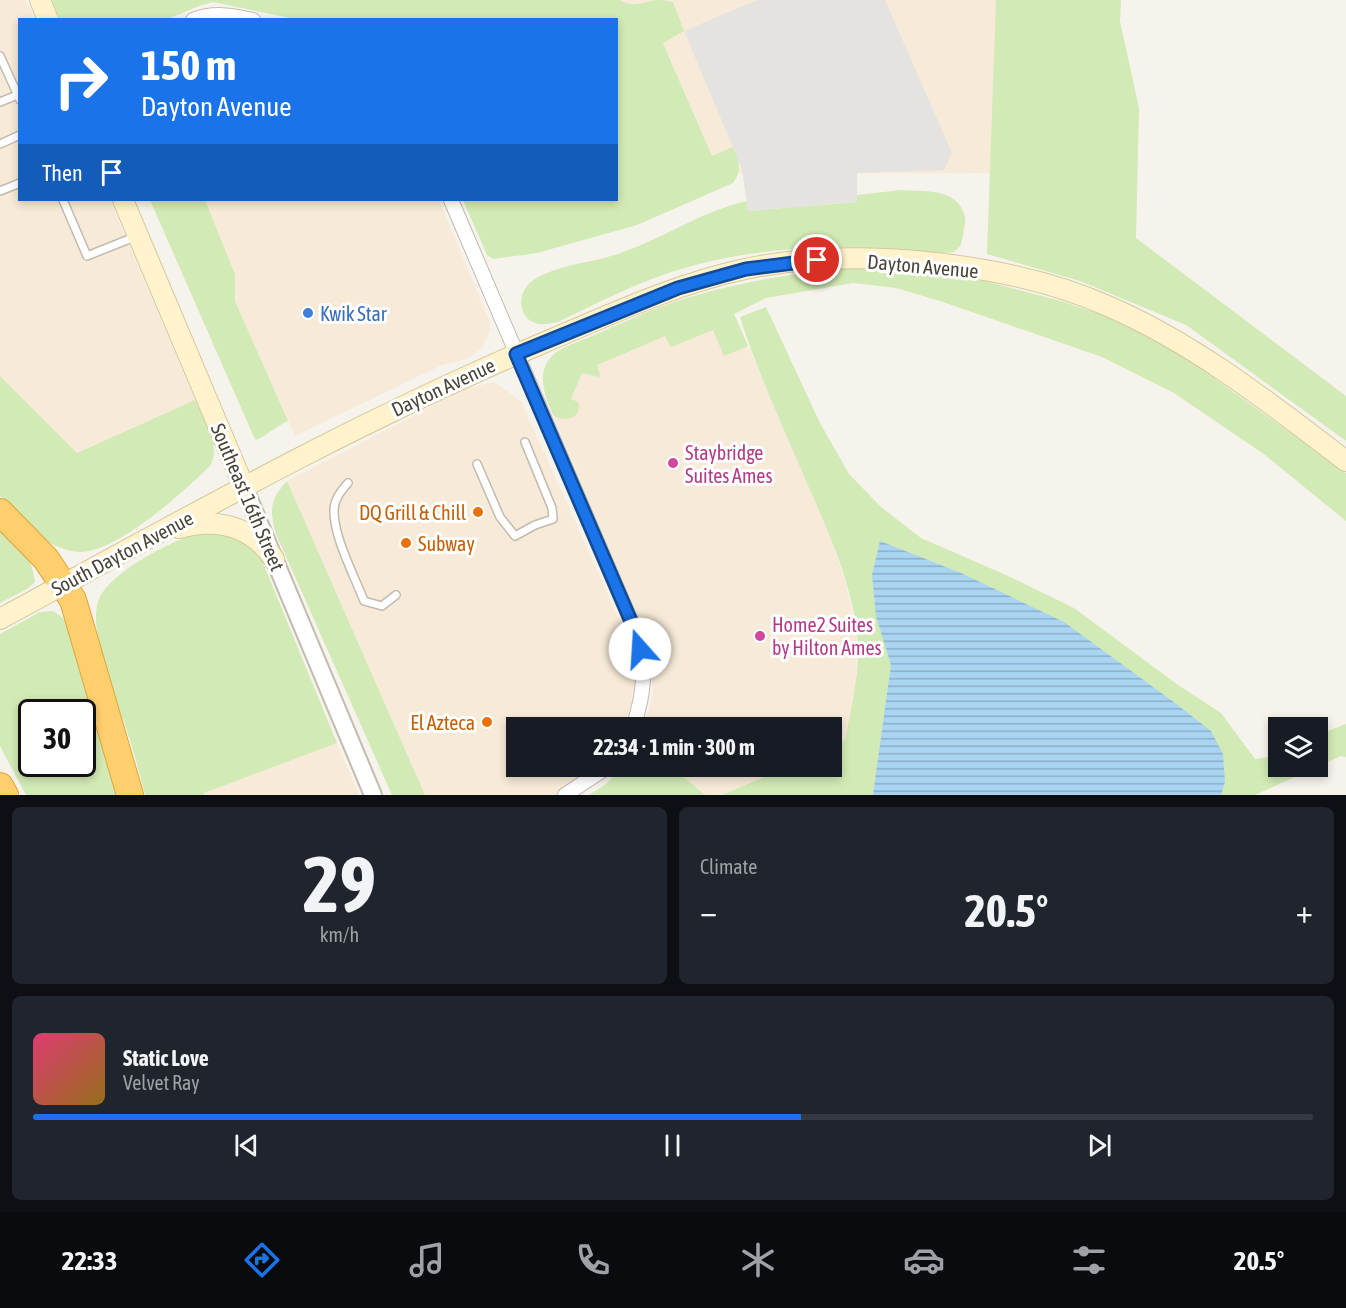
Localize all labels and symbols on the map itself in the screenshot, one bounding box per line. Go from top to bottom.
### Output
pin [791,234,842,285]
street label: Dayton Avenue [866,250,980,282]
place label: Kwik Star [320,302,388,325]
marker: Kwik Star [301,306,315,320]
street label: Dayton Avenue [388,353,498,421]
street label: Southeast 16th Street [207,420,289,574]
place label: Staybridge Suites Ames [685,441,772,487]
marker: Staybridge Suites Ames [666,456,680,470]
place label: DQ Grill & Chill [359,501,467,524]
marker: DQ Grill & Chill [471,505,485,519]
street label: South Dayton Avenue [47,506,197,600]
place label: Subway [418,532,475,555]
marker: Subway [399,536,413,550]
place label: Home2 Suites by Hilton Ames [772,613,882,659]
position arrow [608,617,672,681]
marker: Home2 Suites by Hilton Ames [753,629,767,643]
speed limit sign: 30 [18,699,96,777]
place label: El Azteca [410,711,475,734]
marker: El Azteca [480,715,494,729]

